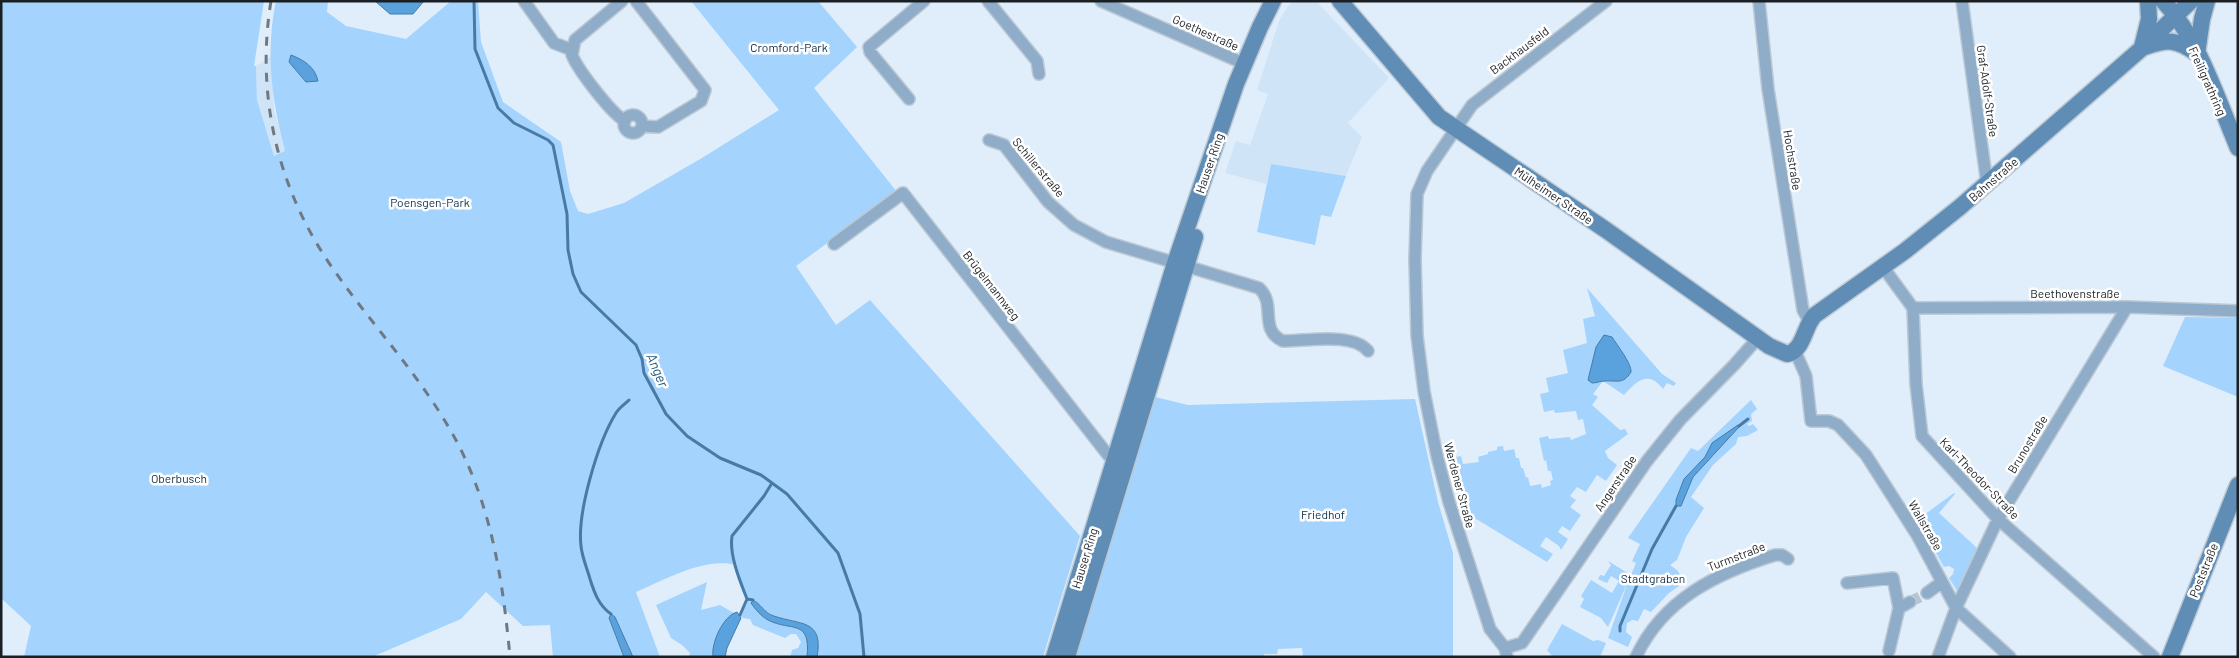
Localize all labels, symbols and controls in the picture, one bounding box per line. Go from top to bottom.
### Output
street label: Goethestraße [1171,11,1241,53]
street label: Backhausfeld [1487,23,1551,77]
park label: Cromford-Park [750,40,828,54]
street label: Graf-Adolf-Straße [1975,44,2001,138]
street label: Freiligrathring [2187,44,2229,118]
street label: Hochstraße [1781,129,1805,191]
street label: Hauser Ring [1192,131,1226,195]
street label: Schillerstraße [1010,135,1068,199]
street label: Bahnstraße [1966,154,2020,204]
street label: Mülheimer Straße [1512,164,1596,226]
park label: Poensgen-Park [390,195,470,209]
street label: Brügelmannweg [961,248,1023,322]
street label: Beethovenstraße [2030,286,2120,300]
water label: Anger [643,351,673,390]
street label: Brunostraße [2004,413,2050,475]
street label: Karl-Theodor-Straße [1937,434,2023,522]
street label: Werdener Straße [1442,441,1478,529]
street label: Angerstraße [1591,452,1639,514]
park label: Oberbusch [151,471,207,485]
street label: Wallstraße [1906,498,1946,552]
park label: Friedhof [1301,507,1345,521]
street label: Hauser Ring [1068,526,1100,590]
street label: Turmstraße [1705,539,1767,573]
street label: Poststraße [2186,541,2220,599]
park label: Stadtgraben [1621,571,1685,585]

